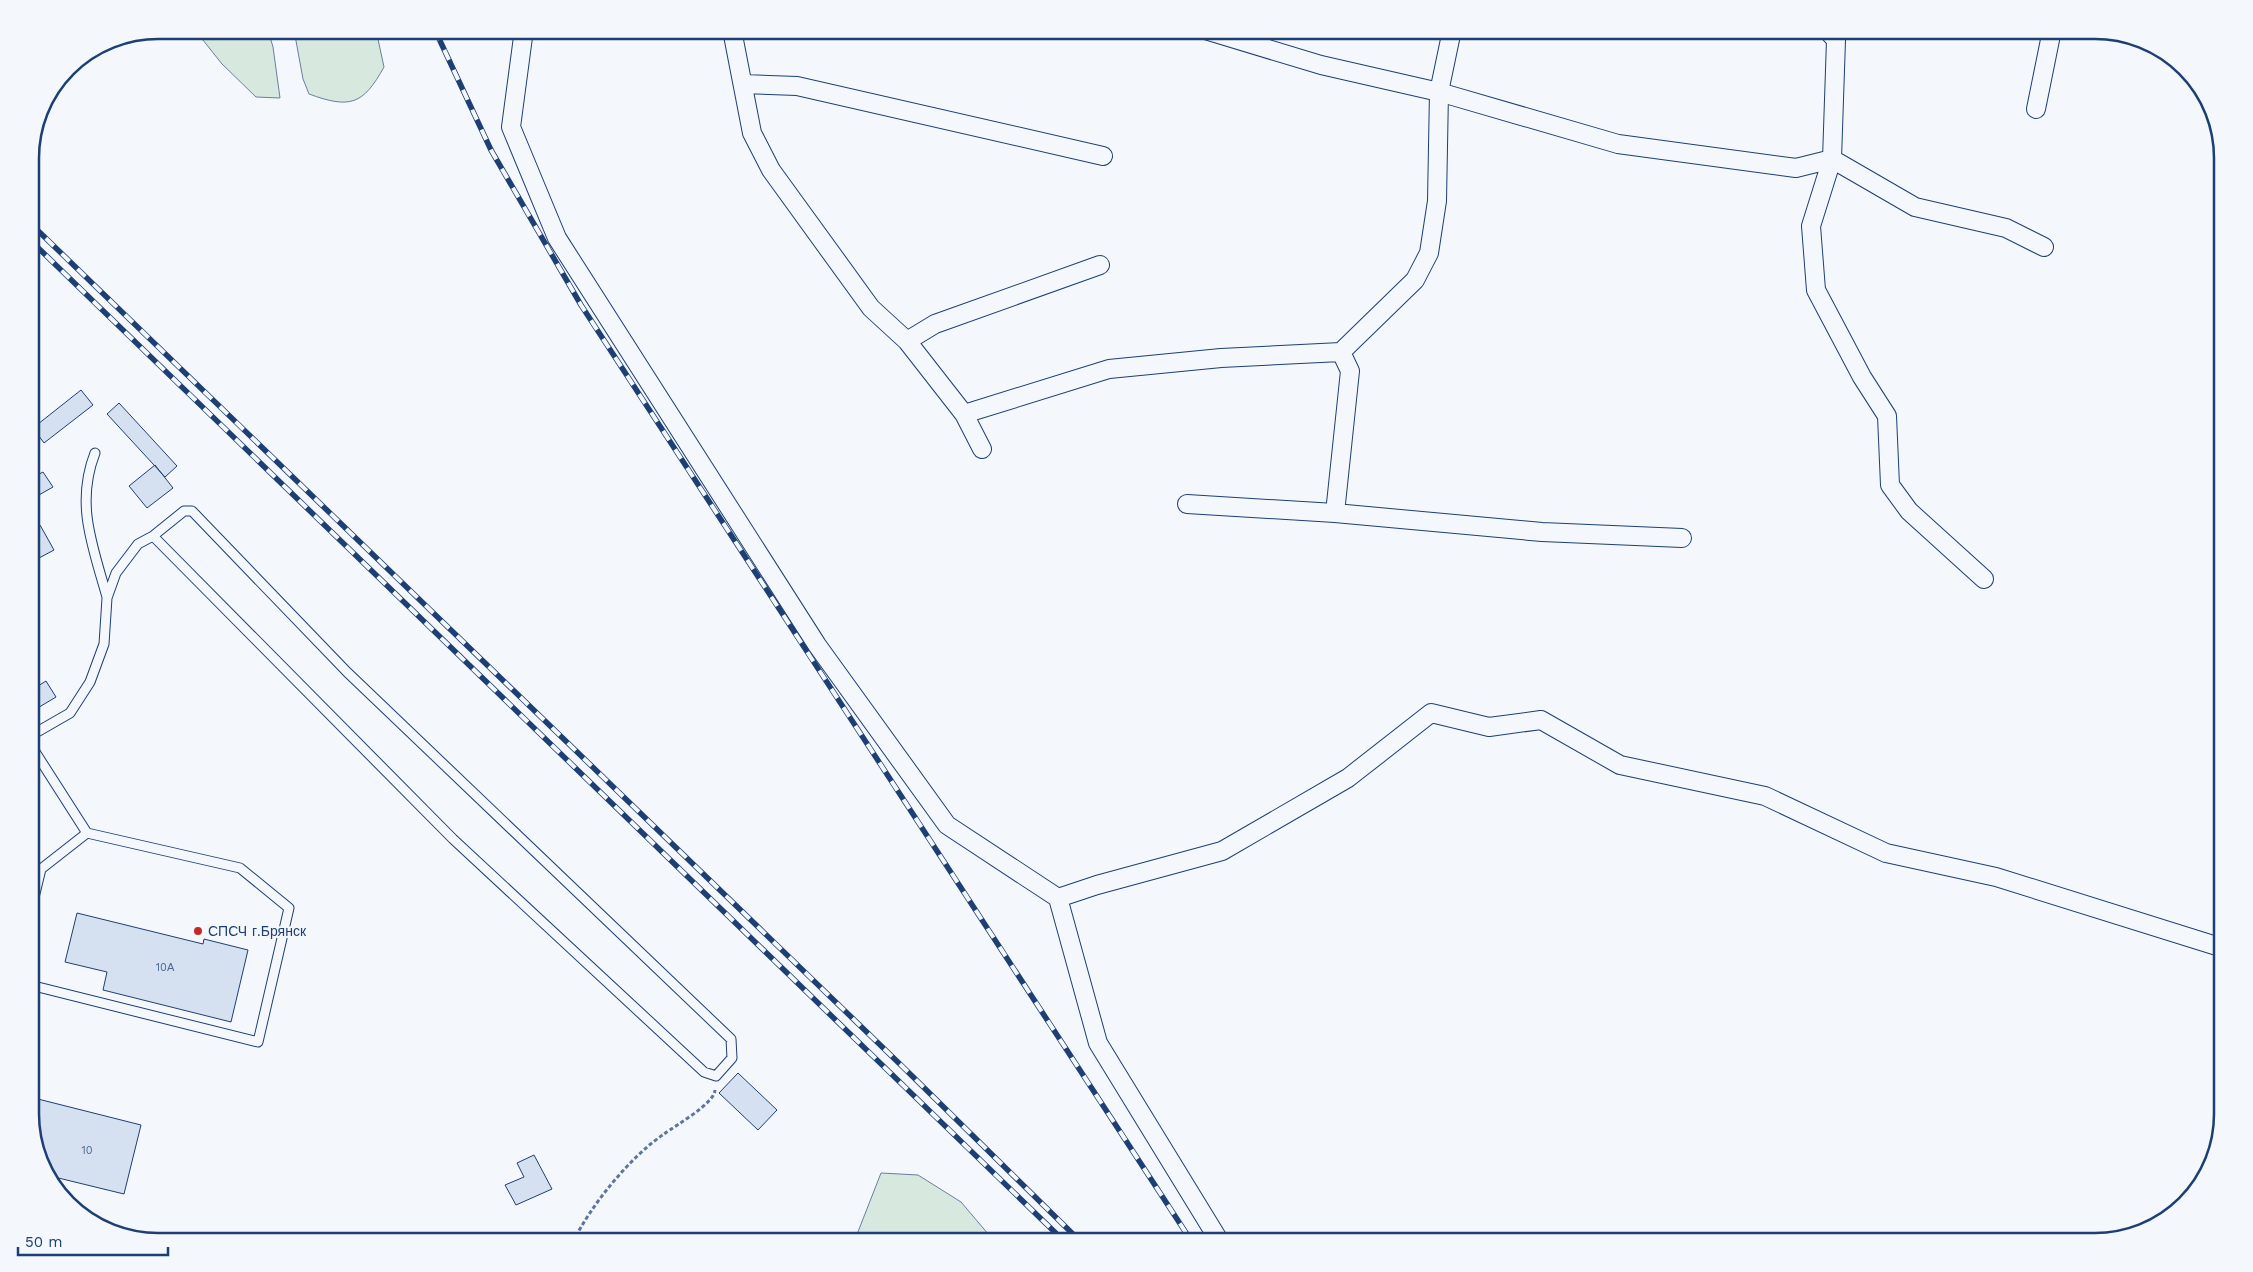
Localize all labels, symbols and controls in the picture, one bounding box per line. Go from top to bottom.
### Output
place label: СПСЧ г.Брянск [208,923,307,939]
marker: СПСЧ г.Брянск [192,925,204,937]
house number: 10А [156,961,175,974]
house number: 10 [81,1144,93,1157]
scale bar [18,1224,168,1256]
text: 50 m [25,1233,62,1251]

